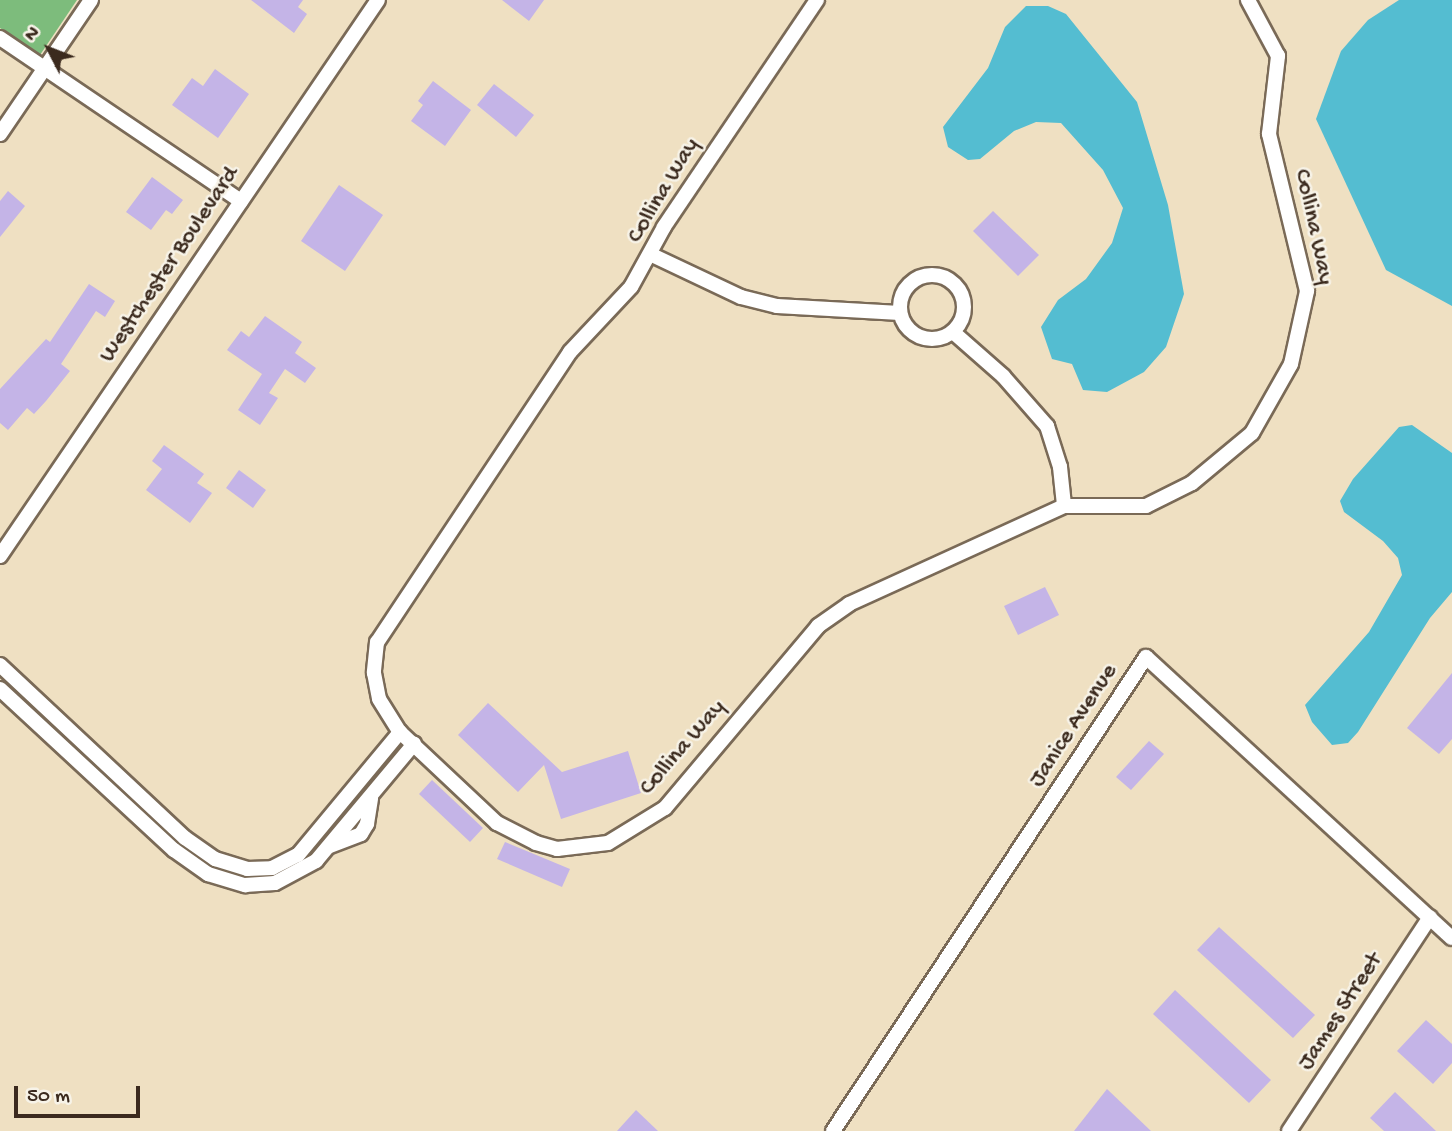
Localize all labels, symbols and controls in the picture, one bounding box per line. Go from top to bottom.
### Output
north arrow [14,14,84,84]
text: N [20,22,46,47]
street label: Collina Way [621,133,707,249]
street label: Westchester Boulevard [94,162,246,368]
street label: Collina Way [1287,167,1339,287]
street label: Janice Avenue [1024,659,1124,793]
street label: Collina Way [634,694,732,802]
street label: James Street [1292,948,1390,1076]
scale bar [18,1072,144,1116]
text: 50 m [27,1085,70,1110]

